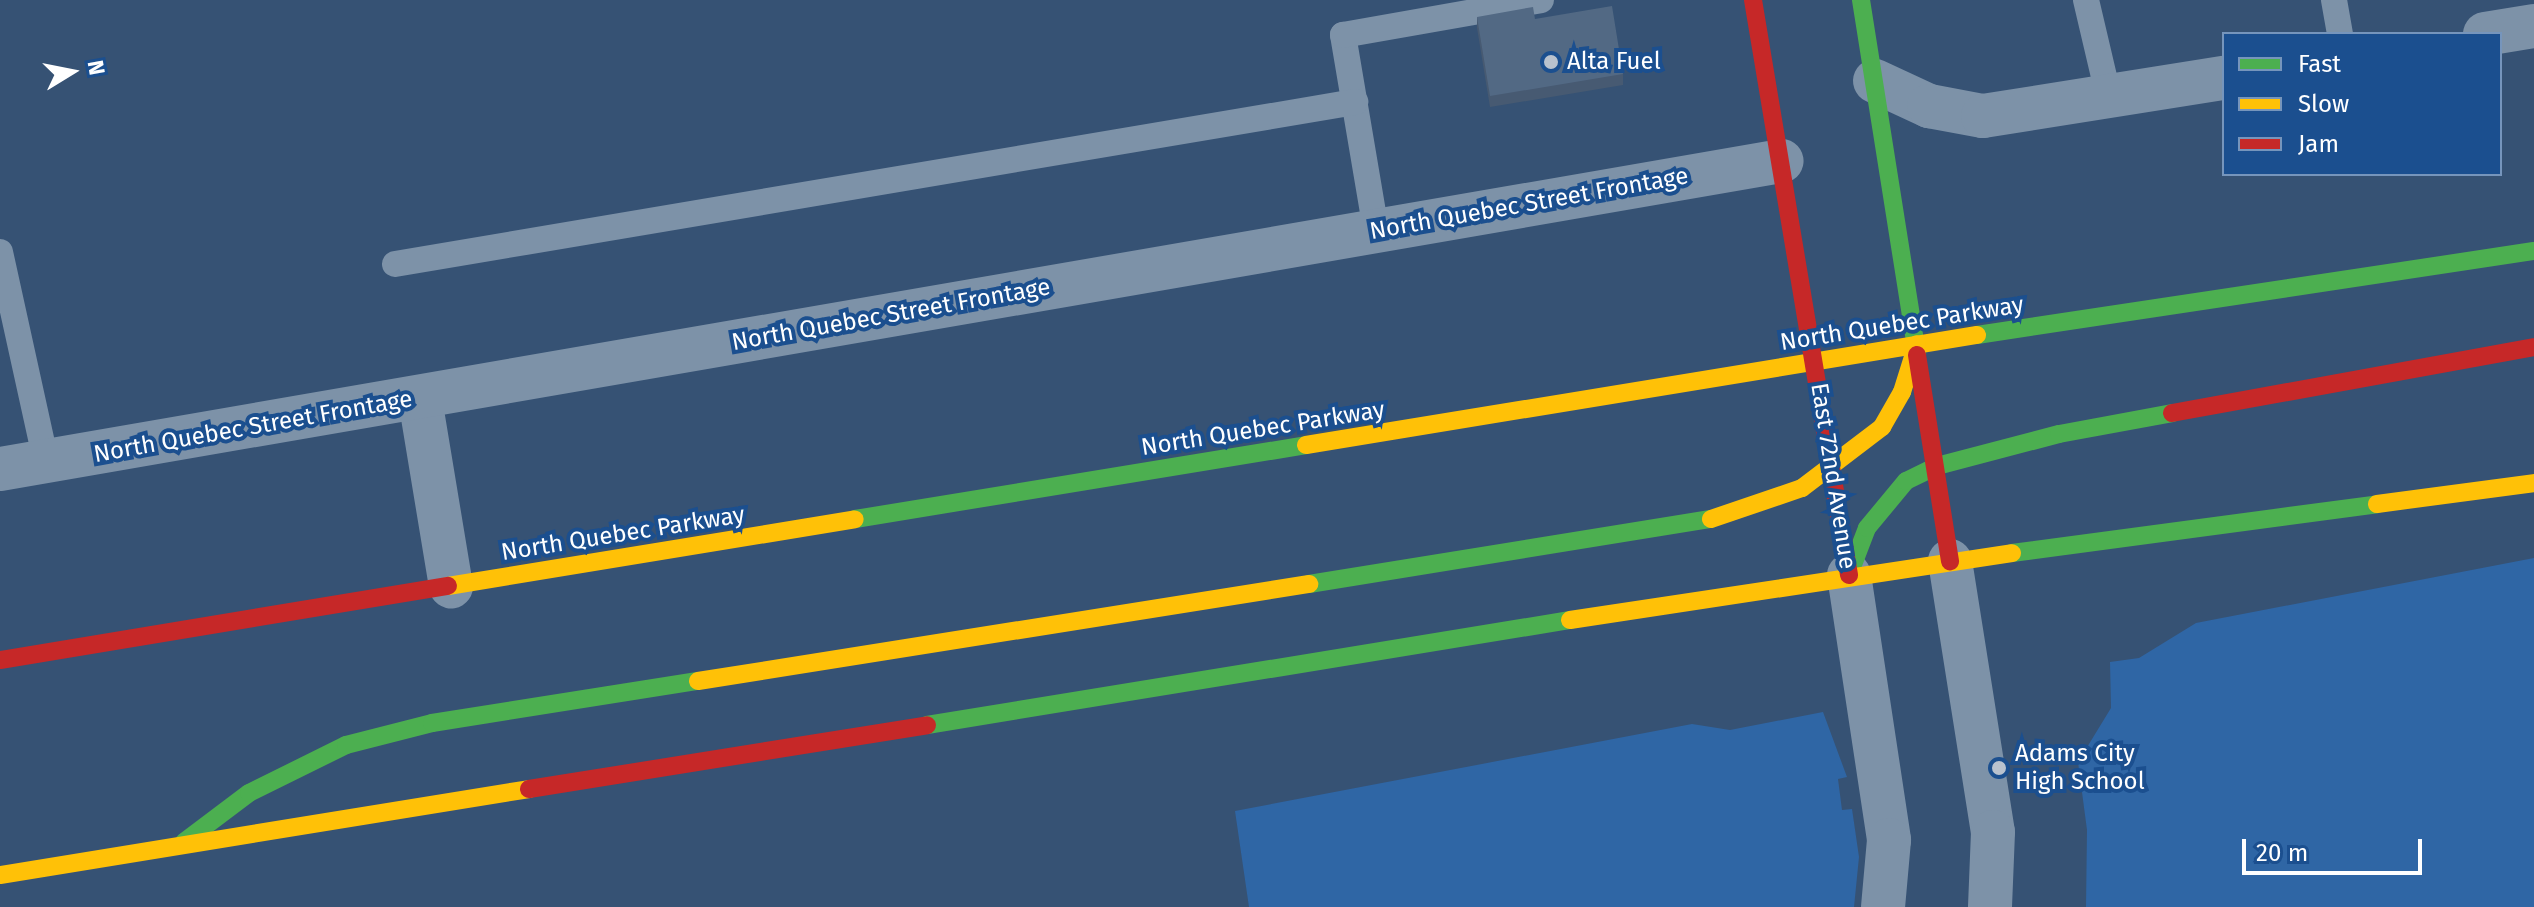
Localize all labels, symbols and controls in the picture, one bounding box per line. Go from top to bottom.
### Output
north arrow [32,32,112,112]
legend [2222,32,2502,176]
place label: Alta Fuel [1567,48,1661,76]
text: Fast [2298,50,2341,78]
marker: Alta Fuel [1542,53,1560,71]
text: N [82,58,111,77]
text: Slow [2298,90,2349,118]
text: Jam [2298,130,2339,158]
street label: North Quebec Street Frontage [1367,162,1691,246]
street label: North Quebec Street Frontage [729,273,1053,357]
street label: North Quebec Parkway [1778,291,2026,357]
street label: East 72nd Avenue [1804,381,1862,571]
street label: North Quebec Street Frontage [91,385,415,469]
street label: North Quebec Parkway [1139,396,1387,462]
street label: North Quebec Parkway [499,501,747,567]
place label: Adams City High School [2015,740,2145,796]
marker: Adams City High School [1990,759,2008,777]
scale bar [2246,823,2426,873]
text: 20 m [2256,839,2308,867]

